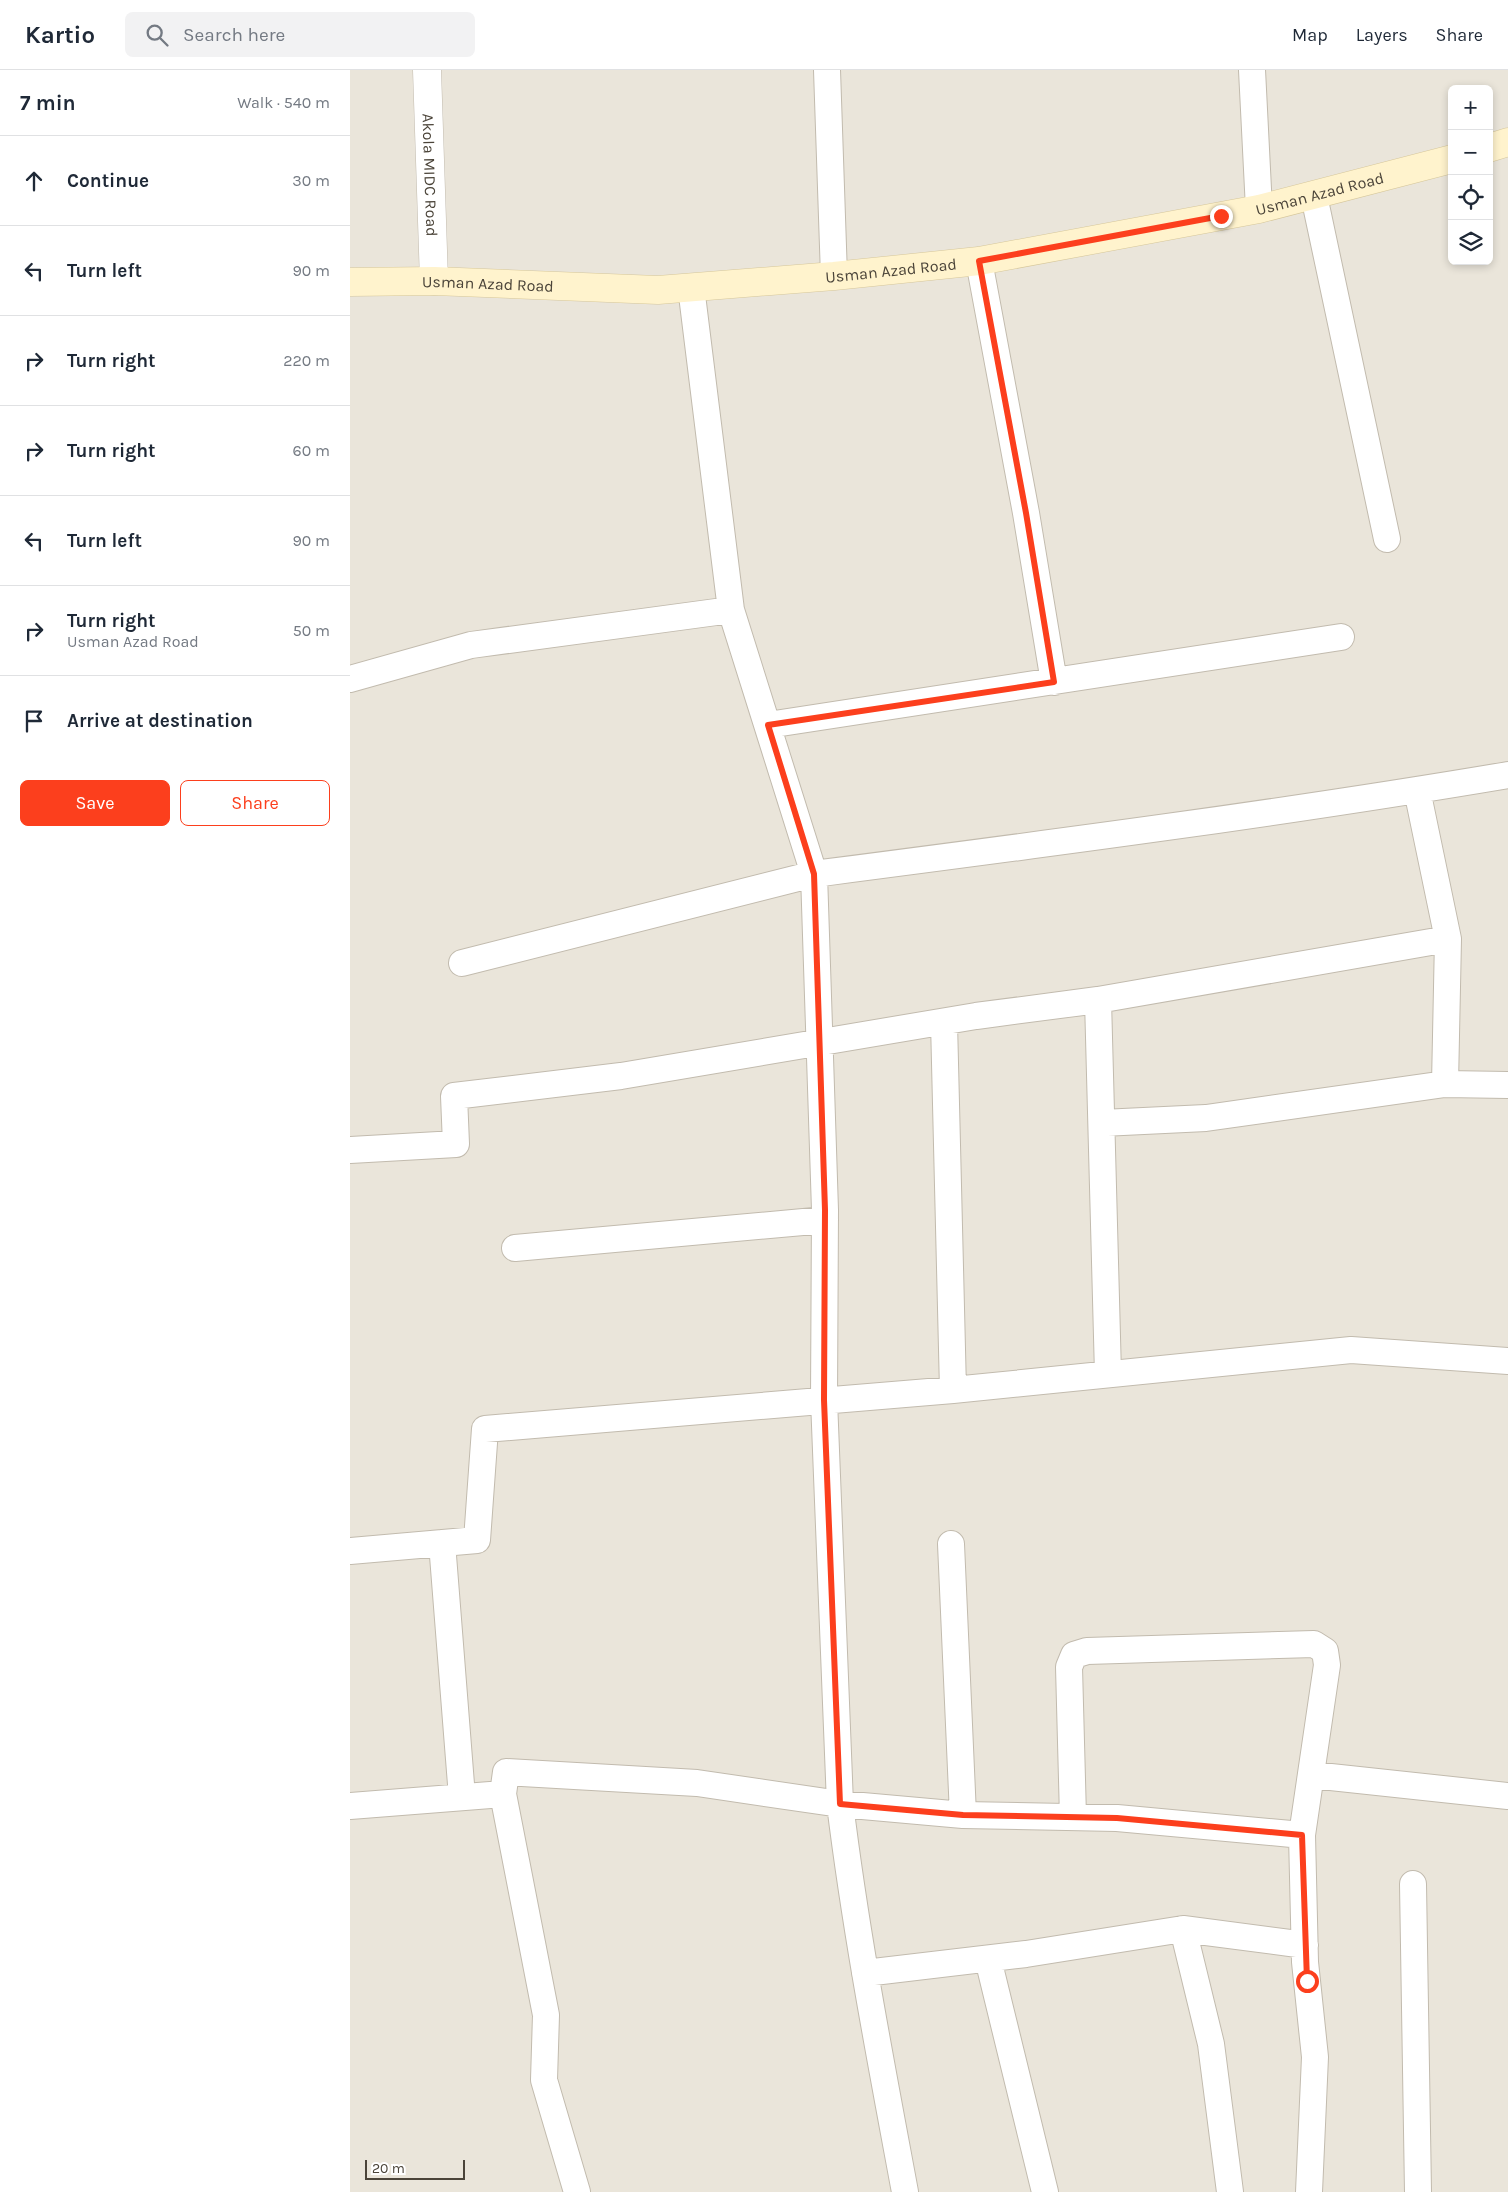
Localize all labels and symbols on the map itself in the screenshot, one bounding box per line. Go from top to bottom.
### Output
street label: Akola MIDC Road [419,113,442,237]
street label: Usman Azad Road [1253,168,1386,219]
route end [1210,205,1233,228]
street label: Usman Azad Road [825,254,958,286]
street label: Usman Azad Road [422,271,554,295]
route start [1296,1970,1319,1993]
scale bar [365,2157,465,2180]

